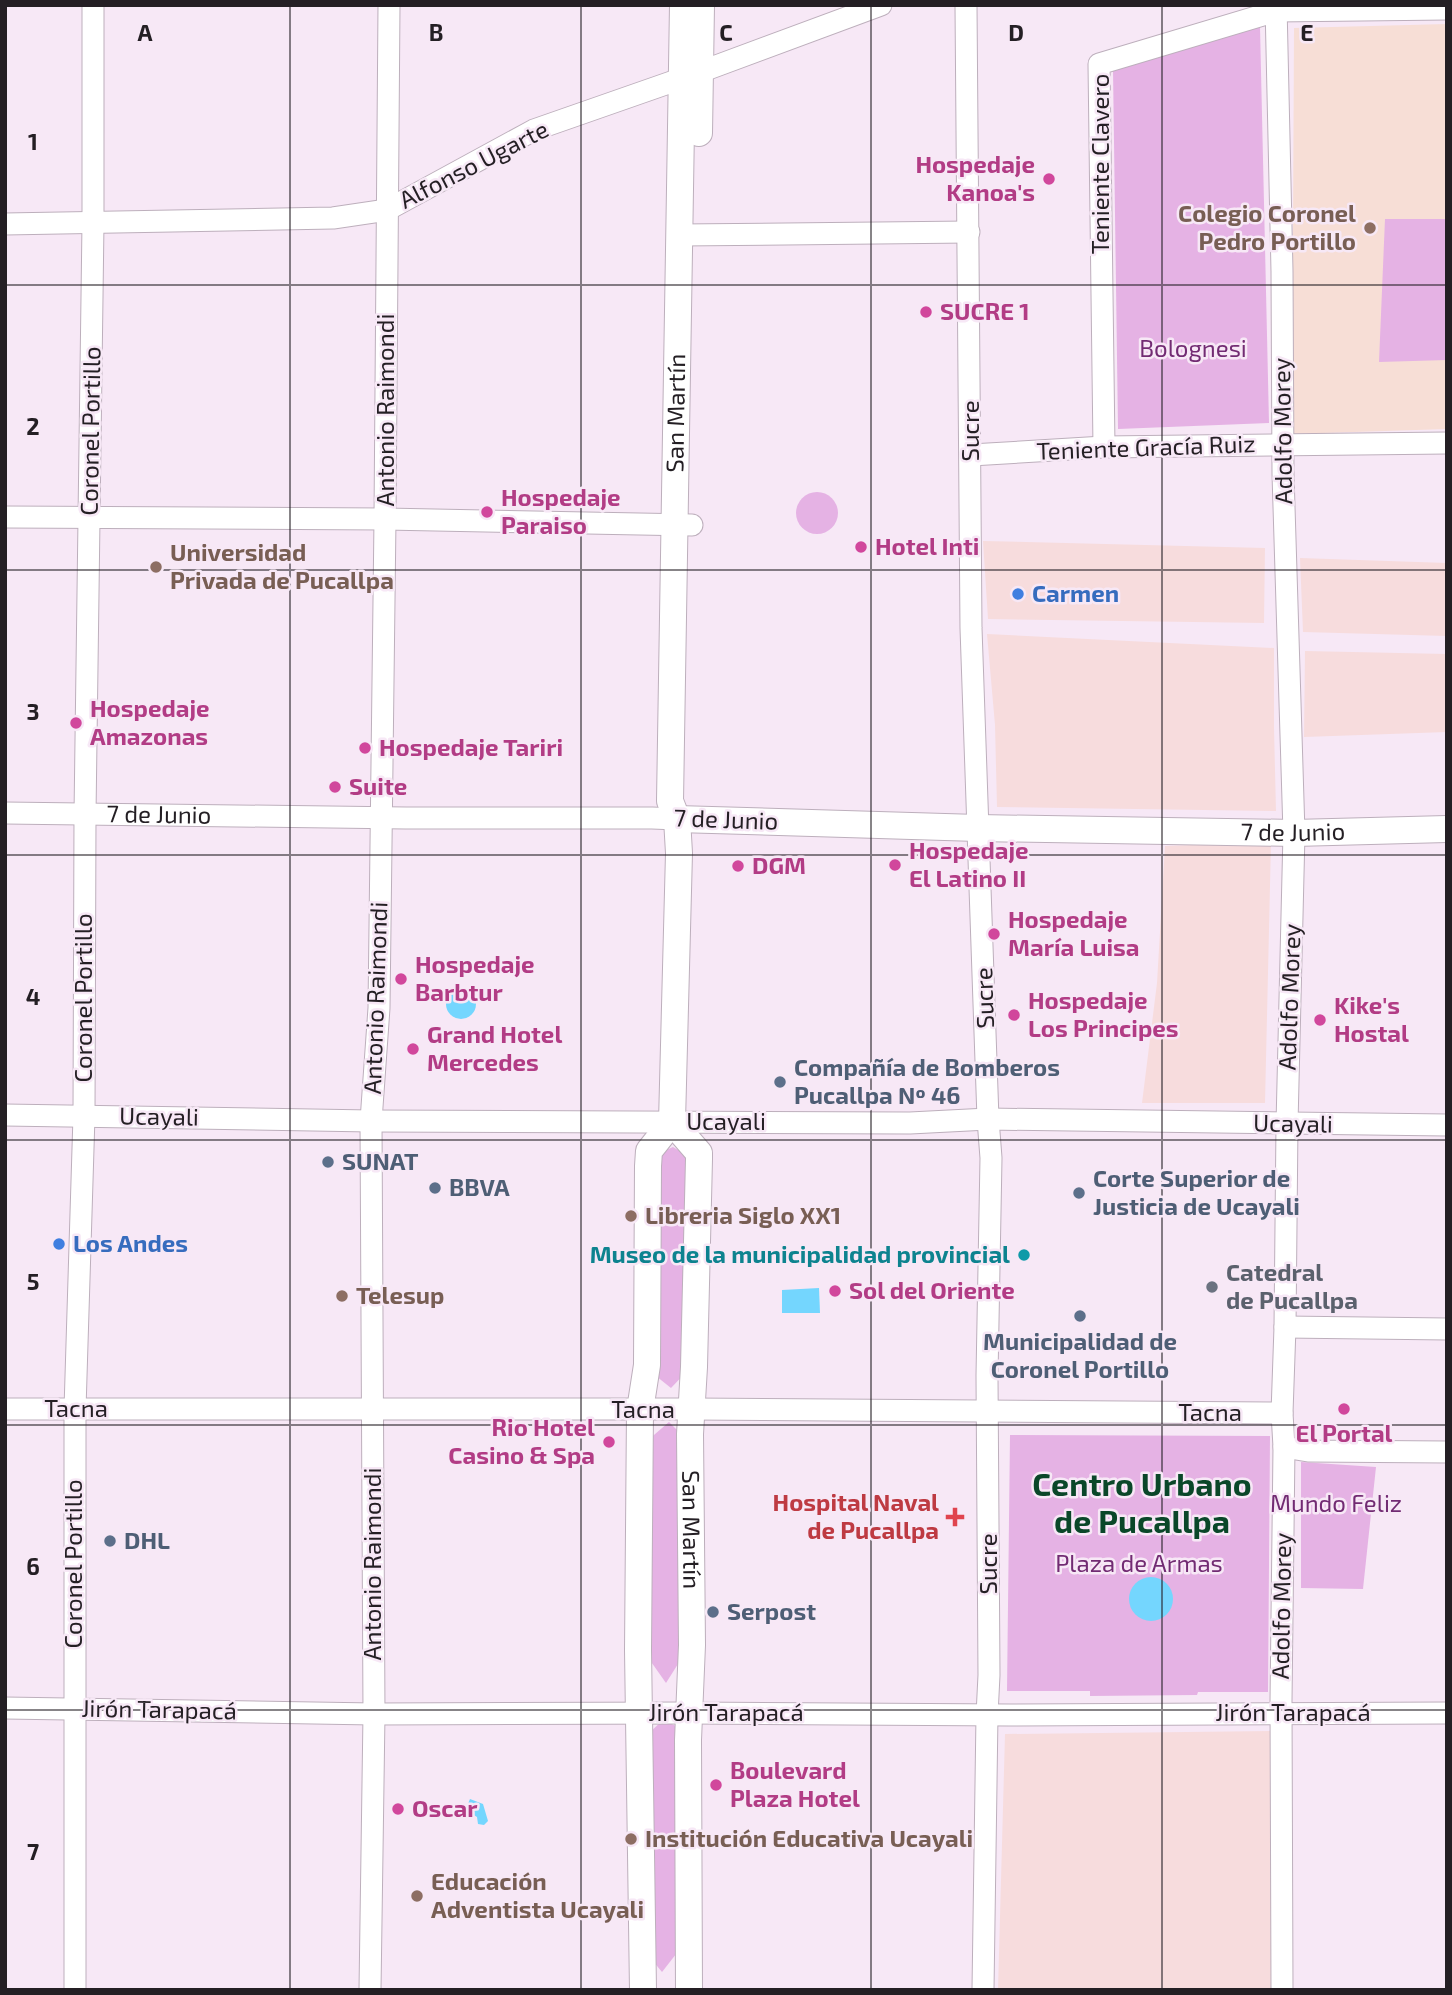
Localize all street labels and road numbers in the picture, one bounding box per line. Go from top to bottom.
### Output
street label: Teniente Clavero [1085,74,1114,254]
street label: Alfonso Ugarte [394,114,553,214]
street label: Antonio Raimondi [370,314,399,506]
street label: Coronel Portillo [74,346,105,516]
street label: San Martín [659,353,690,473]
street label: Adolfo Morey [1266,357,1297,505]
street label: Sucre [955,400,984,462]
street label: Teniente Gracía Ruiz [1036,428,1256,465]
street label: 7 de Junio [107,798,211,829]
street label: 7 de Junio [673,802,779,835]
street label: 7 de Junio [1240,816,1345,846]
street label: Antonio Raimondi [357,901,392,1095]
street label: Coronel Portillo [68,913,97,1083]
street label: Adolfo Morey [1271,923,1306,1071]
street label: Sucre [968,967,999,1029]
street label: Ucayali [119,1100,199,1131]
street label: Ucayali [686,1106,766,1135]
street label: Ucayali [1253,1107,1333,1138]
street label: Tacna [44,1393,108,1422]
street label: Tacna [611,1394,675,1423]
street label: Tacna [1178,1397,1242,1426]
street label: Antonio Raimondi [357,1468,386,1660]
street label: San Martín [677,1470,707,1589]
street label: Coronel Portillo [58,1479,87,1649]
street label: Adolfo Morey [1265,1532,1296,1680]
street label: Sucre [973,1533,1002,1595]
street label: Jirón Tarapacá [81,1693,237,1724]
street label: Jirón Tarapacá [648,1697,804,1726]
street label: Jirón Tarapacá [1215,1697,1371,1726]

